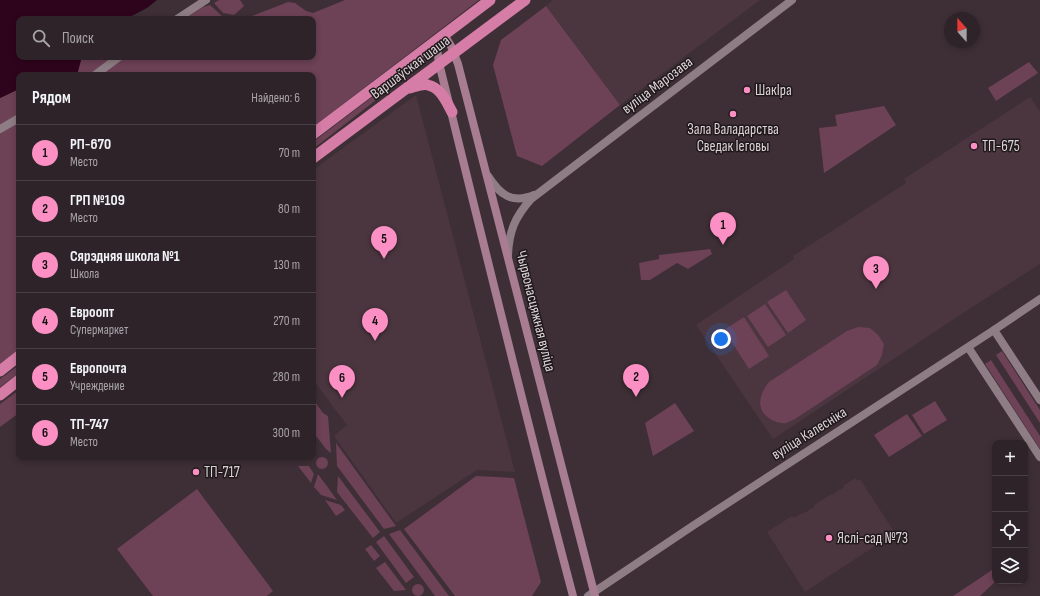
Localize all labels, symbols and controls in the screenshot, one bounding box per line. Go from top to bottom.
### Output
north arrow [944,12,980,48]
search box [16,16,316,60]
icon: search [30,27,52,49]
text: Поиск [62,29,94,48]
street label: Варшаўская шаша [367,31,454,103]
street label: вуліца Марозава [618,52,697,118]
place label: ШакІра [755,81,792,100]
marker: ШакІра [742,85,752,95]
text: Рядом [32,88,71,108]
text: Найдено: 6 [251,90,300,106]
marker: Зала Валадарства Сведак Іеговы [728,109,738,119]
place label: Зала Валадарства Сведак Іеговы [687,120,779,156]
text: РП-670 [70,135,111,154]
place label: ТП-675 [982,137,1020,156]
marker: ТП-675 [969,141,979,151]
text: 1 [42,145,48,161]
text: 70 m [279,145,300,161]
text: Место [70,154,98,170]
text: ГРП №109 [70,191,125,210]
text: 2 [42,201,48,217]
text: 80 m [278,201,300,217]
text: Место [70,210,98,226]
pin: 1 [710,212,736,245]
pin: 5 [371,226,397,259]
text: Сярэдняя школа №1 [70,247,180,266]
street label: Чырвонасцяжная вуліца [511,249,560,374]
pin: 3 [863,256,889,289]
text: 3 [42,257,48,273]
text: 130 m [274,257,300,273]
text: Школа [70,266,99,282]
text: Евроопт [70,303,114,322]
pin: 4 [362,308,388,341]
text: 4 [42,313,48,329]
text: 270 m [273,313,300,329]
text: Супермаркет [70,322,128,338]
your location [711,329,731,349]
text: Европочта [70,359,127,378]
pin: 2 [623,364,649,397]
pin: 6 [329,365,355,398]
text: 5 [42,369,48,385]
text: 280 m [273,369,300,385]
text: Учреждение [70,378,125,394]
street label: вуліца Калесніка [768,403,851,464]
text: ТП-747 [70,415,109,434]
text: 6 [42,425,48,441]
text: 300 m [273,425,300,441]
text: Место [70,434,98,450]
map controls [992,440,1028,584]
button: + [992,440,1028,476]
place label: ТП-717 [204,463,240,482]
marker: ТП-717 [191,467,201,477]
button: − [992,476,1028,512]
button: locate [992,512,1028,548]
place label: Яслі-сад №73 [837,529,908,548]
marker: Яслі-сад №73 [824,533,834,543]
button: layers [992,548,1028,584]

